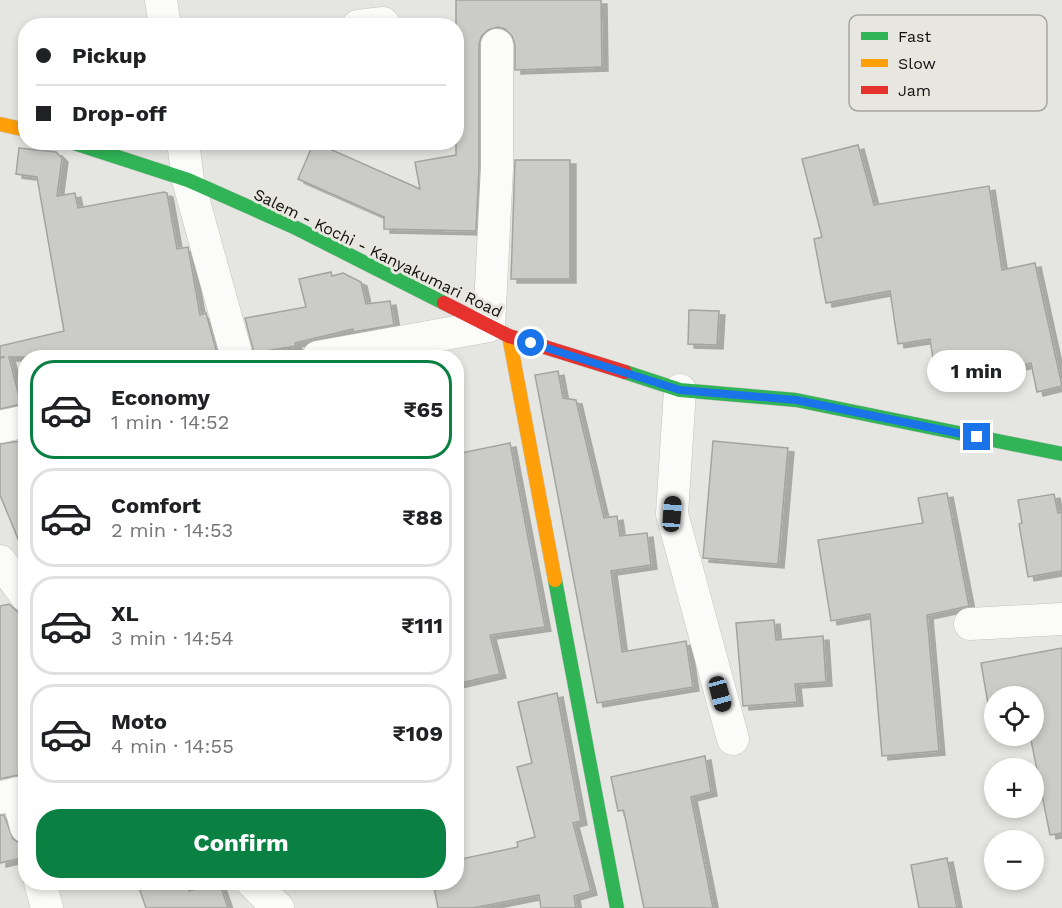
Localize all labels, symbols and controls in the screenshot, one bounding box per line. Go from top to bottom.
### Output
legend [849,15,1047,111]
text: Fast [898,27,931,46]
text: Pickup [72,43,147,68]
text: Slow [898,54,936,73]
text: Jam [898,81,931,100]
text: Drop-off [72,101,167,126]
street label: Salem - Kochi - Kanyakumari Road [251,184,505,322]
route start [517,329,544,356]
callout: 1 min [928,350,1026,392]
text: 1 min [951,359,1002,383]
icon: car [39,383,93,437]
text: Economy [111,385,210,410]
text: ₹65 [403,397,443,422]
text: 1 min · 14:52 [111,410,229,434]
route end [963,423,990,450]
icon: car [39,491,93,545]
text: Comfort [111,493,201,518]
car [662,495,682,533]
text: ₹88 [402,505,443,530]
text: 2 min · 14:53 [111,518,233,542]
icon: car [39,599,93,653]
text: XL [111,601,139,626]
text: ₹111 [401,613,443,638]
text: 3 min · 14:54 [111,626,234,650]
car [707,674,733,714]
map controls [984,686,1044,890]
button: locate [984,686,1044,746]
icon: car [39,707,93,761]
text: Moto [111,709,167,734]
text: ₹109 [393,721,443,746]
text: 4 min · 14:55 [111,734,234,758]
button: + [984,758,1044,818]
button: Confirm [36,809,446,878]
button: − [984,830,1044,890]

